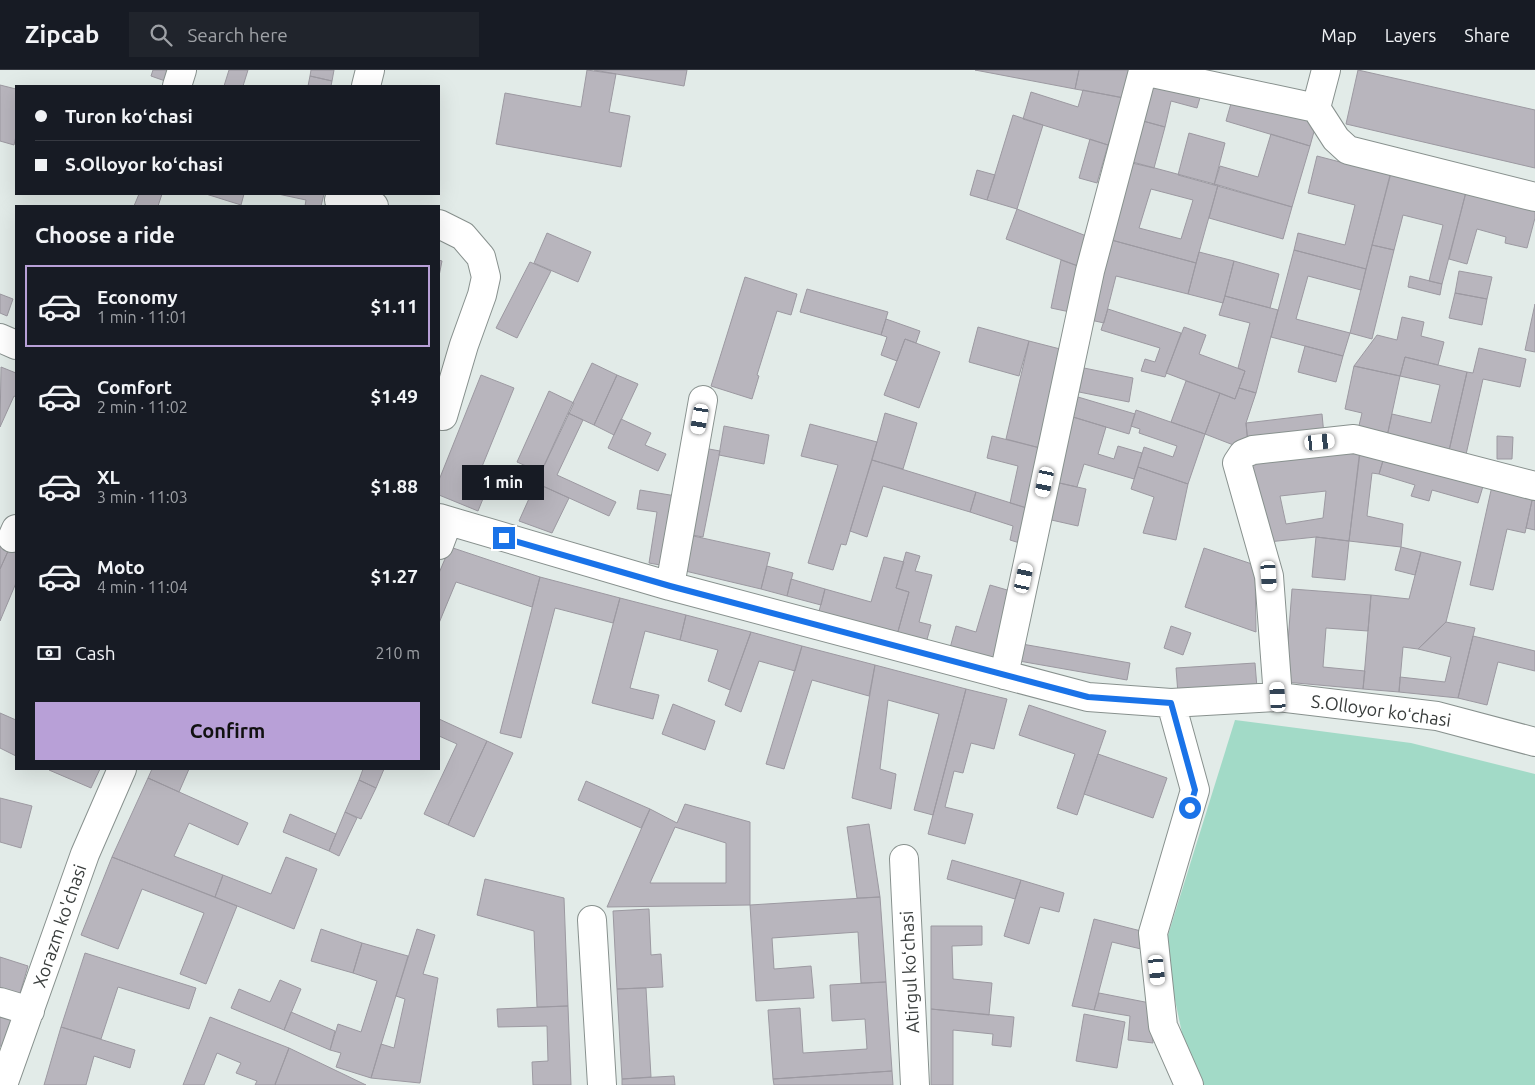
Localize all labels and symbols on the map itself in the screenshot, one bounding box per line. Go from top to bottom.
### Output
car [690,403,709,435]
car [1304,433,1335,451]
callout: 1 min [463,466,545,500]
car [1034,466,1055,498]
route end [493,527,515,549]
car [1260,561,1277,591]
car [1013,562,1034,594]
car [1269,682,1286,712]
street label: S.Olloyor koʻchasi [1310,690,1452,730]
route start [1179,797,1201,819]
street label: Xorazm ko'chasi [29,862,89,990]
street label: Atirgul koʻchasi [896,910,922,1034]
car [1147,954,1166,986]

